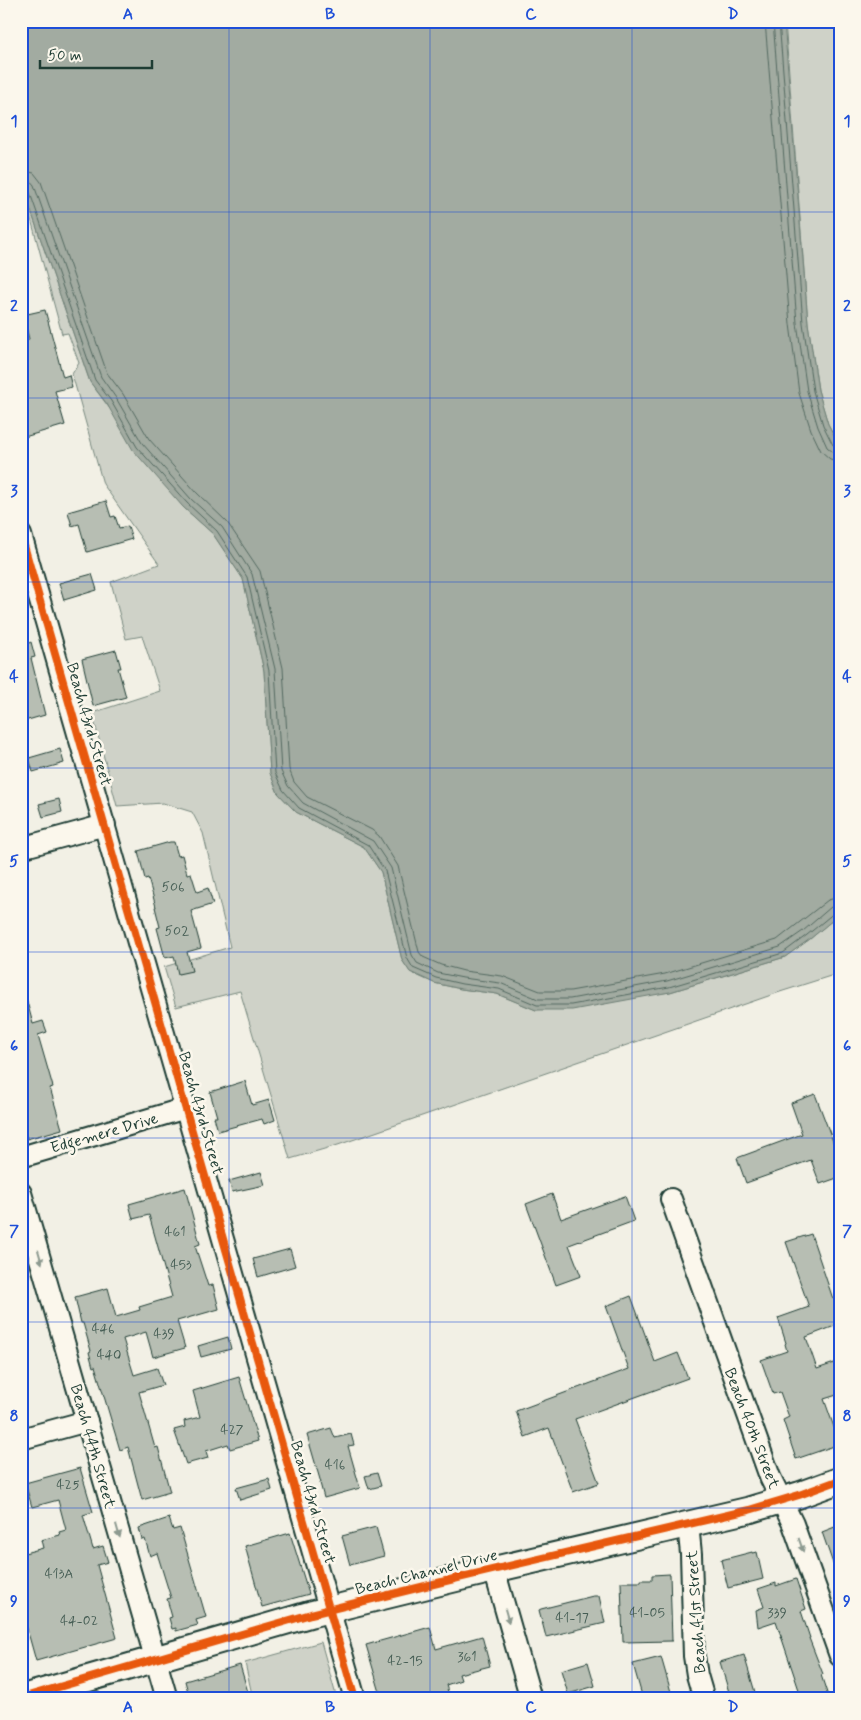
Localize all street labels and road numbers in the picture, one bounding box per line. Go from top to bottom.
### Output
street label: Beach 43rd Street [61,660,116,789]
street label: Beach 43rd Street [173,1049,228,1178]
street label: Edgemere Drive [48,1108,161,1160]
street label: Beach 40th Street [719,1365,785,1493]
street label: Beach 44th Street [65,1382,121,1512]
street label: Beach 43rd Street [285,1438,340,1567]
street label: Beach Channel Drive [353,1545,500,1600]
street label: Beach 41st Street [682,1549,711,1674]

